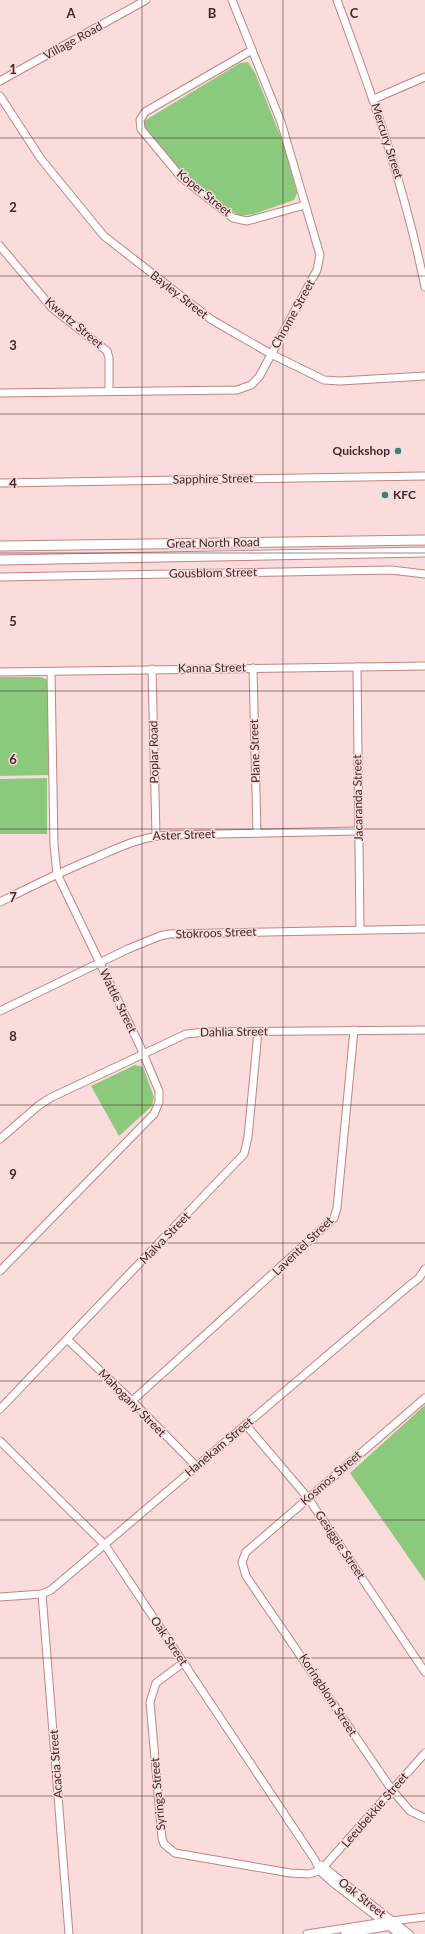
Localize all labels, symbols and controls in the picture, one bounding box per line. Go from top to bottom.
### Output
text: A [65,5,76,21]
text: B [208,5,217,21]
text: C [350,5,359,21]
street label: Village Road [41,18,105,63]
text: 1 [9,61,17,77]
street label: Mercury Street [368,101,407,181]
street label: Koper Street [174,166,235,220]
text: 2 [9,199,17,215]
street label: Bayley Street [147,267,212,322]
street label: Chrome Street [267,276,318,351]
street label: Kwartz Street [42,294,107,352]
text: 3 [9,337,17,353]
place label: Quickshop [333,443,390,458]
marker: Quickshop [393,446,403,456]
street label: Sapphire Street [173,470,254,487]
text: 4 [9,475,17,491]
place label: KFC [393,487,416,502]
marker: KFC [380,490,390,500]
street label: Great North Road [166,534,260,551]
street label: Gousblom Street [169,564,258,581]
text: 5 [9,613,17,629]
street label: Kanna Street [178,659,247,676]
street label: Plane Street [246,718,263,783]
street label: Poplar Road [145,720,162,784]
text: 6 [9,751,17,767]
street label: Jacaranda Street [349,754,366,842]
street label: Aster Street [152,826,216,843]
text: 7 [9,889,17,905]
street label: Stokroos Street [175,924,257,941]
street label: Wattle Street [96,966,141,1036]
street label: Dahlia Street [200,1023,269,1040]
text: 8 [9,1028,17,1044]
text: 9 [9,1166,17,1182]
street label: Malva Street [136,1208,194,1267]
street label: Laventel Street [269,1212,337,1279]
street label: Mahogany Street [95,1366,170,1440]
street label: Hanekam Street [181,1413,256,1480]
street label: Kosmos Street [297,1447,365,1508]
street label: Gesiggie Street [312,1508,369,1582]
street label: Oak Street [147,1613,192,1669]
street label: Koringblom Street [296,1651,361,1739]
street label: Acacia Street [46,1728,65,1799]
street label: Syringa Street [147,1756,168,1831]
street label: Leeubekkie Street [338,1769,412,1850]
street label: Oak Street [336,1874,390,1921]

